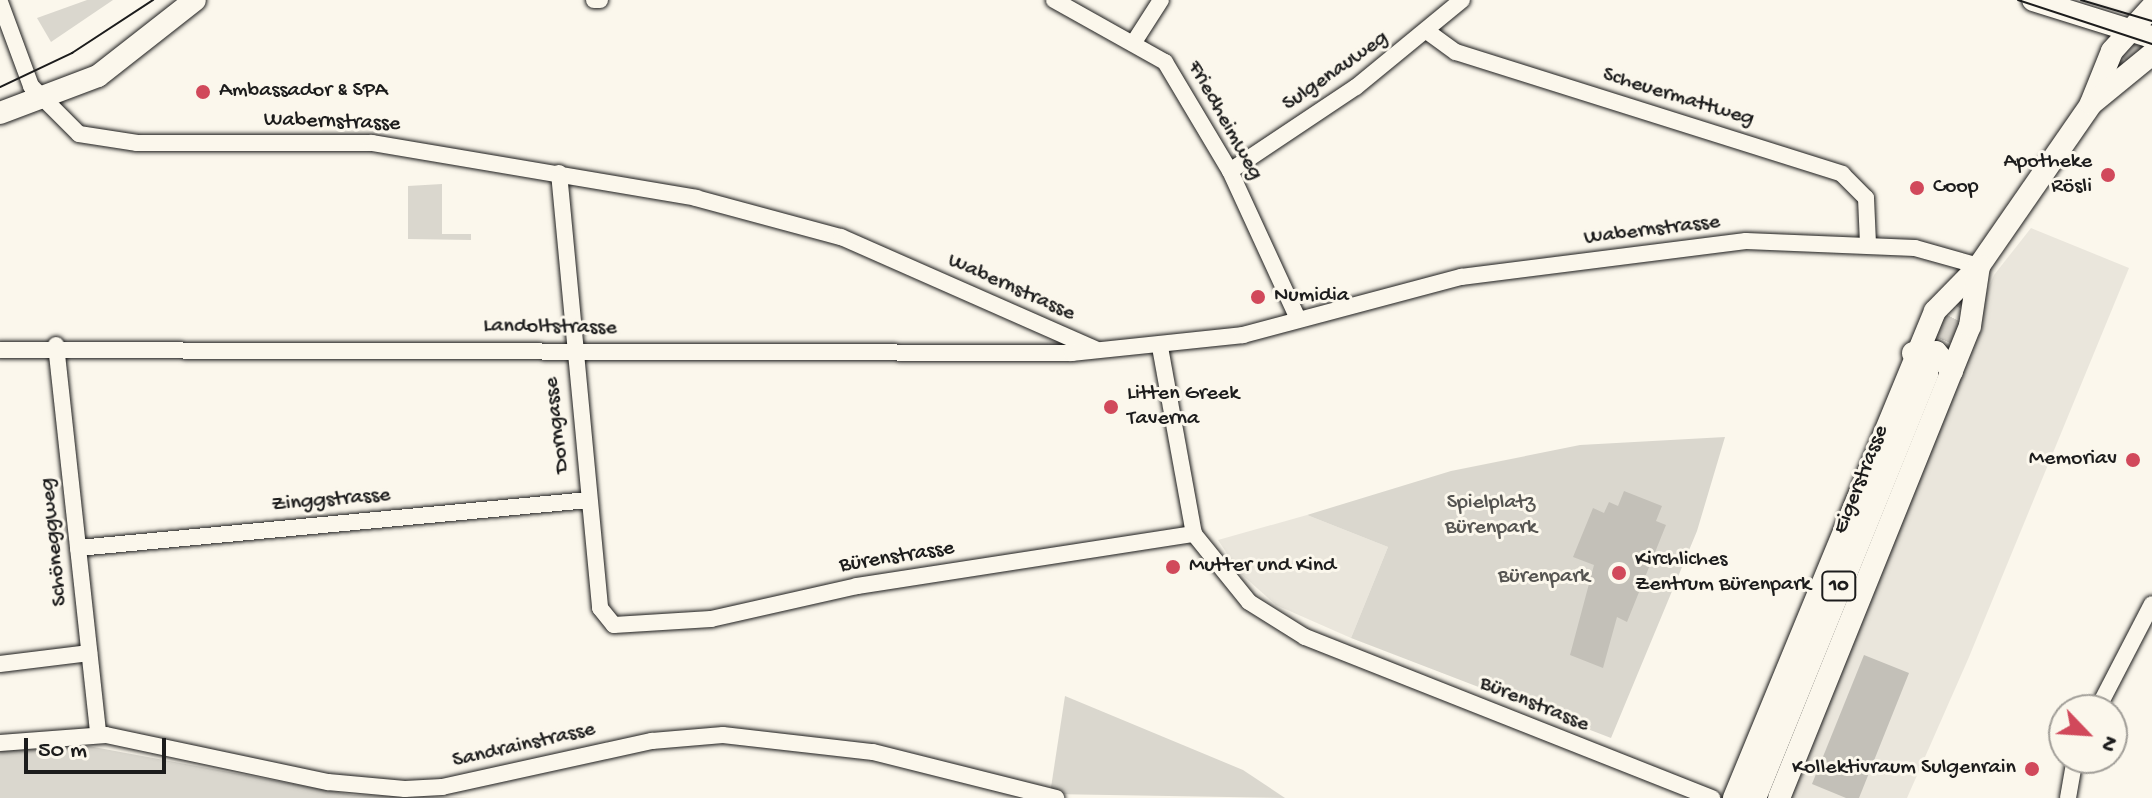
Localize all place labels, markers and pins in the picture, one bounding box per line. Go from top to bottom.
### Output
place label: Ambassador & SPA [219,79,388,105]
marker: Ambassador & SPA [194,83,212,101]
place label: Apotheke Rösli [2003,149,2092,200]
marker: Apotheke Rösli [2099,166,2117,184]
place label: Coop [1933,175,1979,201]
marker: Coop [1908,179,1926,197]
place label: Numidia [1274,284,1349,310]
marker: Numidia [1249,288,1267,306]
place label: Litten Greek Taverna [1127,381,1239,432]
marker: Litten Greek Taverna [1102,398,1120,416]
place label: Memoriav [2029,447,2117,473]
marker: Memoriav [2124,451,2142,469]
place label: Kirchliches Zentrum Bürenpark [1635,547,1811,598]
place label: Mutter und Kind [1189,554,1336,580]
marker: Mutter und Kind [1164,558,1182,576]
marker: Kirchliches Zentrum Bürenpark [1610,564,1628,582]
place label: Kollektivraum Sulgenrain [1792,756,2016,782]
marker: Kollektivraum Sulgenrain [2023,760,2041,778]

